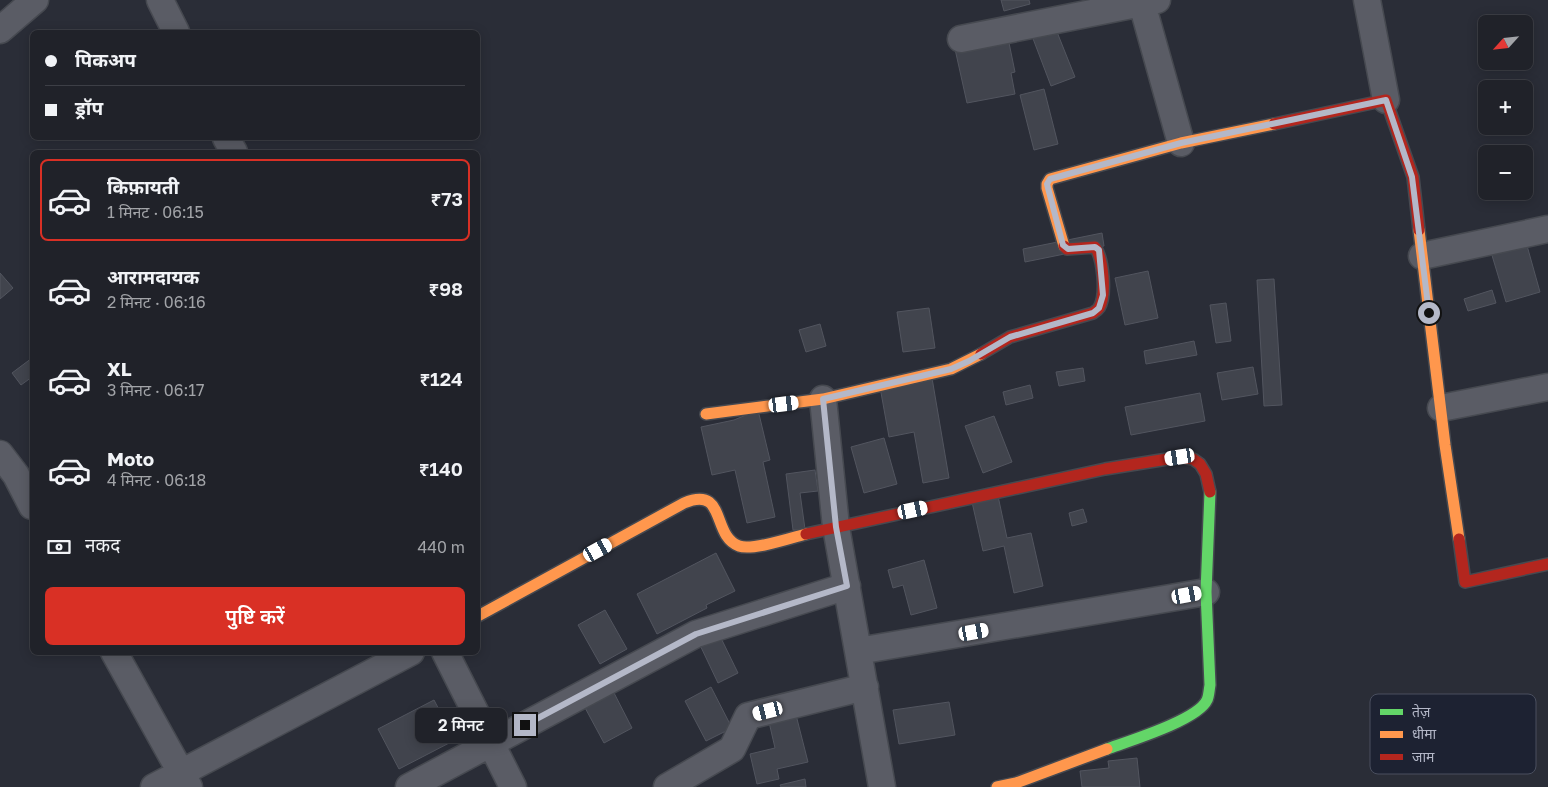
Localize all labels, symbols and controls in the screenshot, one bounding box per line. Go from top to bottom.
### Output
north arrow [1478,15,1532,70]
map controls [1478,15,1533,200]
text: पिकअप [75,48,136,71]
button: + [1478,80,1533,135]
text: ड्रॉप [75,96,103,119]
button: − [1478,145,1533,200]
text: किफ़ायती [107,175,179,198]
icon: car [47,178,92,223]
text: ₹73 [431,187,463,210]
text: 1 मिनट · 06:15 [107,202,204,222]
text: आरामदायक [107,265,199,288]
icon: car [47,268,92,313]
text: ₹98 [428,277,463,300]
text: 2 मिनट · 06:16 [107,292,206,312]
route start [1418,302,1440,324]
text: XL [107,357,132,380]
icon: car [47,358,92,403]
text: ₹124 [419,367,463,390]
text: 3 मिनट · 06:17 [107,380,204,400]
car [768,395,799,413]
text: Moto [107,447,154,470]
car [1164,447,1195,467]
icon: car [47,448,92,493]
text: ₹140 [419,457,463,480]
text: 4 मिनट · 06:18 [107,470,206,490]
car [896,500,929,520]
icon: cash [45,533,73,561]
text: नकद [85,533,120,556]
car [581,536,614,564]
text: 440 m [417,537,465,557]
car [1170,585,1203,605]
button: पुष्टि करें [45,587,465,645]
car [957,622,990,642]
legend [1370,694,1536,774]
car [751,700,784,722]
text: तेज़ [1412,703,1431,720]
callout: 2 मिनट [415,708,508,742]
route end [514,714,536,736]
text: 2 मिनट [438,715,484,735]
text: धीमा [1412,725,1437,742]
text: जाम [1412,748,1435,765]

